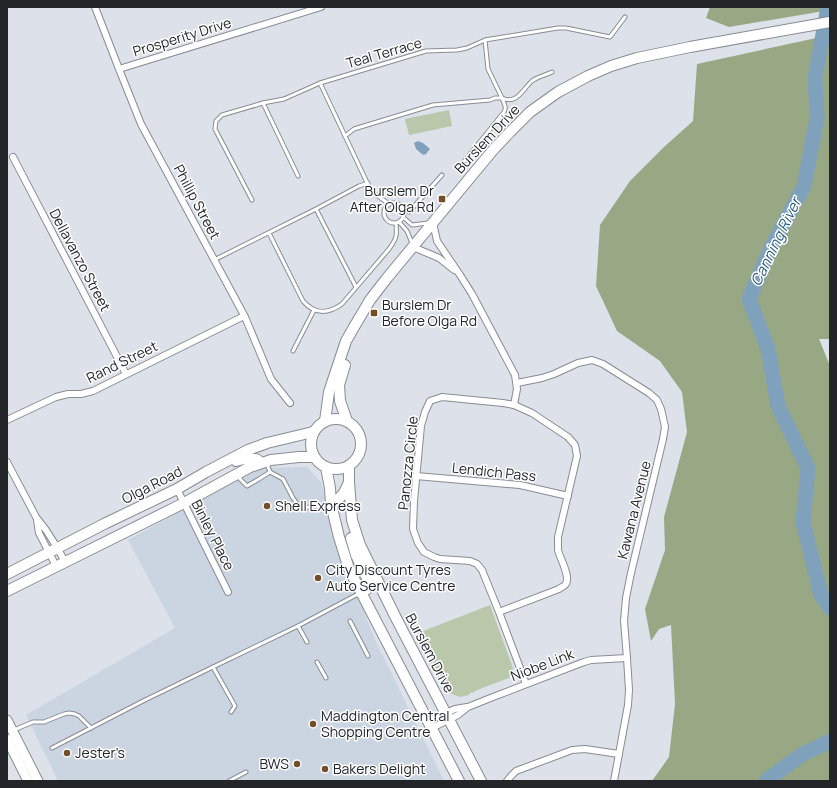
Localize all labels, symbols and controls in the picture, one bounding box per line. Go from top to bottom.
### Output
street label: Prosperity Drive [130,13,233,61]
street label: Teal Terrace [344,33,424,72]
street label: Burslem Drive [450,100,523,177]
street label: Phillip Street [170,161,225,243]
place label: Burslem Dr After Olga Rd [350,181,434,216]
water label: Canning River [745,192,807,289]
marker: Burslem Dr After Olga Rd [437,194,447,204]
street label: Dellavanzo Street [45,205,116,315]
place label: Burslem Dr Before Olga Rd [382,295,477,330]
marker: Burslem Dr Before Olga Rd [369,308,379,318]
street label: Rand Street [83,336,161,387]
street label: Panozza Circle [393,415,422,511]
street label: Lendich Pass [451,458,537,485]
street label: Kawana Avenue [612,459,655,561]
street label: Olga Road [118,461,185,508]
street label: Binley Place [188,496,239,573]
place label: Shell Express [275,496,361,515]
marker: Shell Express [262,501,272,511]
place label: City Discount Tyres Auto Service Centre [326,560,455,595]
marker: City Discount Tyres Auto Service Centre [313,573,323,583]
street label: Burslem Drive [401,610,459,696]
street label: Niobe Link [508,643,577,685]
place label: Maddington Central Shopping Centre [321,706,449,741]
marker: Maddington Central Shopping Centre [308,719,318,729]
place label: Jester’s [75,743,125,762]
marker: Jester’s [62,748,72,758]
place label: BWS [259,754,289,773]
marker: BWS [292,759,302,769]
place label: Bakers Delight [333,759,426,778]
marker: Bakers Delight [320,764,330,774]

